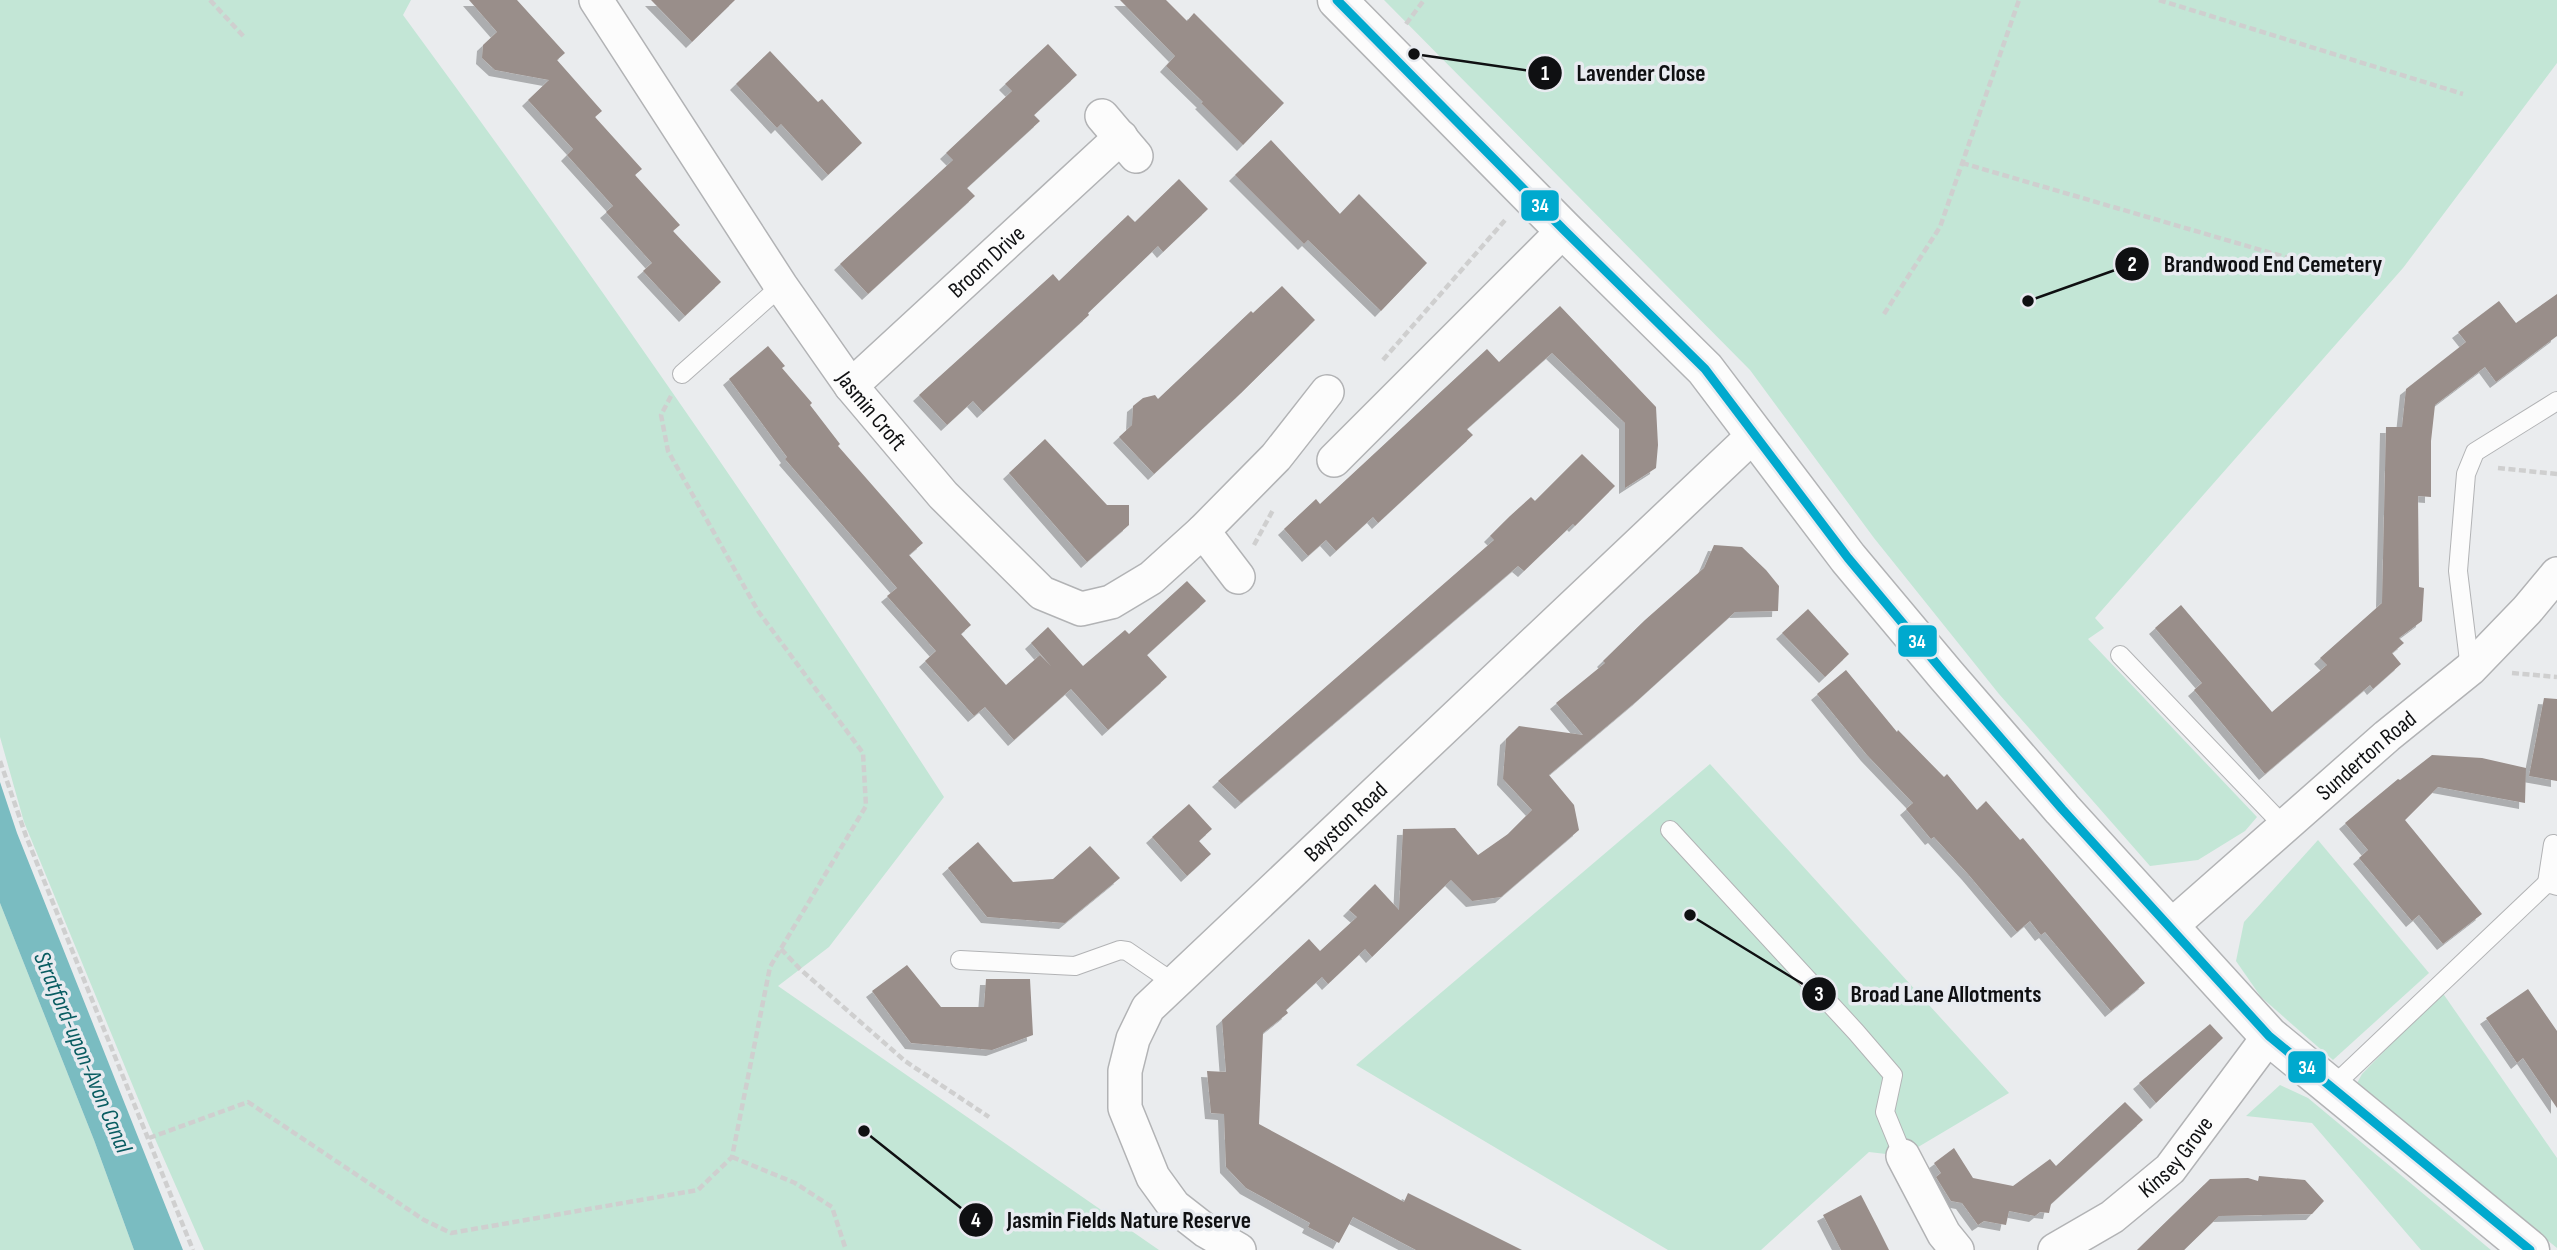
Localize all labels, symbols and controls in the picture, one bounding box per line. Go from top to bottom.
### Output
callout: Lavender Close [1528,50,1720,95]
text: Lavender Close [1576,59,1706,88]
text: 1 [1541,61,1549,86]
line badge: 34 [1520,189,1560,222]
text: 34 [1531,195,1549,218]
street label: Broom Drive [943,220,1031,304]
callout: Brandwood End Cemetery [2115,241,2396,286]
text: Brandwood End Cemetery [2164,250,2382,279]
text: 2 [2127,252,2137,277]
street label: Jasmin Croft [829,365,912,457]
line badge: 34 [1897,624,1938,658]
text: 34 [1908,631,1926,654]
street label: Sunderton Road [2311,705,2422,807]
street label: Bayston Road [1298,776,1394,868]
water label: Stratford-upon-Avon Canal [27,947,138,1158]
callout: Broad Lane Allotments [1802,971,2056,1016]
text: Broad Lane Allotments [1850,980,2042,1009]
text: 3 [1814,982,1824,1007]
line badge: 34 [2287,1050,2327,1084]
text: 34 [2298,1057,2316,1080]
street label: Kinsey Grove [2133,1111,2219,1204]
callout: Jasmin Fields Nature Reserve [958,1197,1265,1242]
text: Jasmin Fields Nature Reserve [1006,1206,1251,1235]
text: 4 [971,1208,981,1233]

